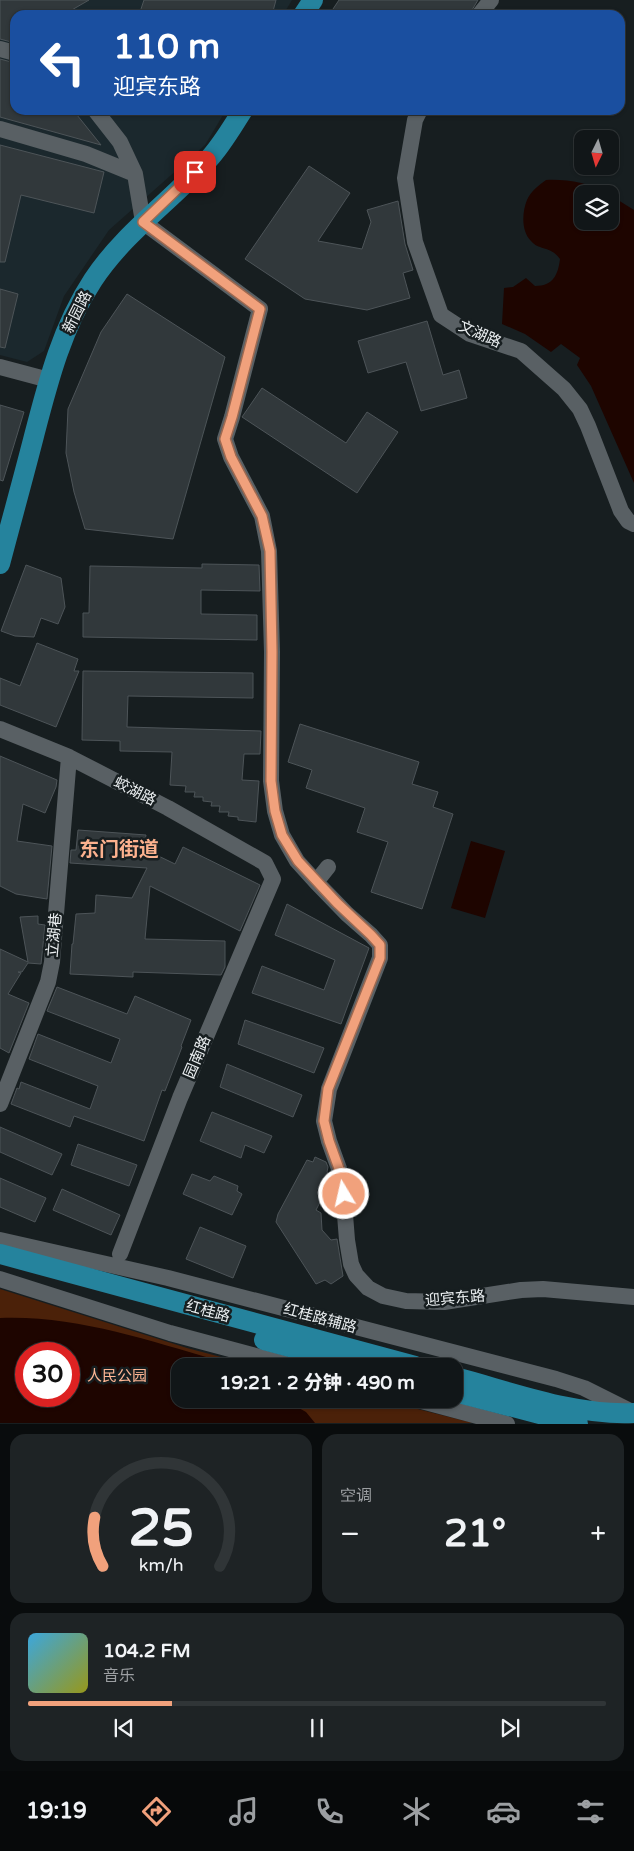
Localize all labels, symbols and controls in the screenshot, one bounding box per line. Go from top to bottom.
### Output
text: 110 m [113,26,220,68]
icon: left [30,30,95,95]
text: 迎宾东路 [113,74,201,100]
north arrow [574,130,619,175]
map controls [574,130,619,230]
pin [174,151,216,193]
icon: arrive [181,158,209,186]
button: layers [574,185,619,230]
street label: 新园路 [59,288,95,336]
street label: 文湖路 [456,317,504,351]
street label: 蛟湖路 [111,773,159,809]
district label: 东门街道 [79,838,159,862]
street label: 立湖巷 [43,912,65,958]
street label: 园南路 [180,1033,214,1081]
position arrow [317,1167,369,1219]
street label: 迎宾东路 [424,1286,486,1310]
street label: 红桂路 [184,1296,232,1326]
street label: 红桂路辅路 [281,1300,359,1336]
speed limit sign: 30 [15,1342,80,1407]
park label: 人民公园 [87,1367,147,1385]
text: 19:21 · 2 分钟 · 490 m [219,1372,415,1394]
text: 空调 [340,1486,372,1506]
text: 25 [128,1497,194,1560]
text: 21° [444,1511,506,1557]
text: − [340,1517,360,1551]
text: + [590,1517,606,1551]
text: km/h [139,1555,183,1576]
text: 104.2 FM [103,1640,191,1662]
text: 音乐 [103,1666,135,1686]
icon: previous [110,1714,138,1742]
icon: pause [303,1714,331,1742]
icon: next [496,1714,524,1742]
icon: directions [139,1794,174,1829]
icon: music [226,1794,261,1829]
icon: phone [312,1794,347,1829]
icon: climate [399,1794,434,1829]
icon: car [486,1794,521,1829]
icon: filters [573,1794,608,1829]
text: 19:19 [26,1798,87,1824]

